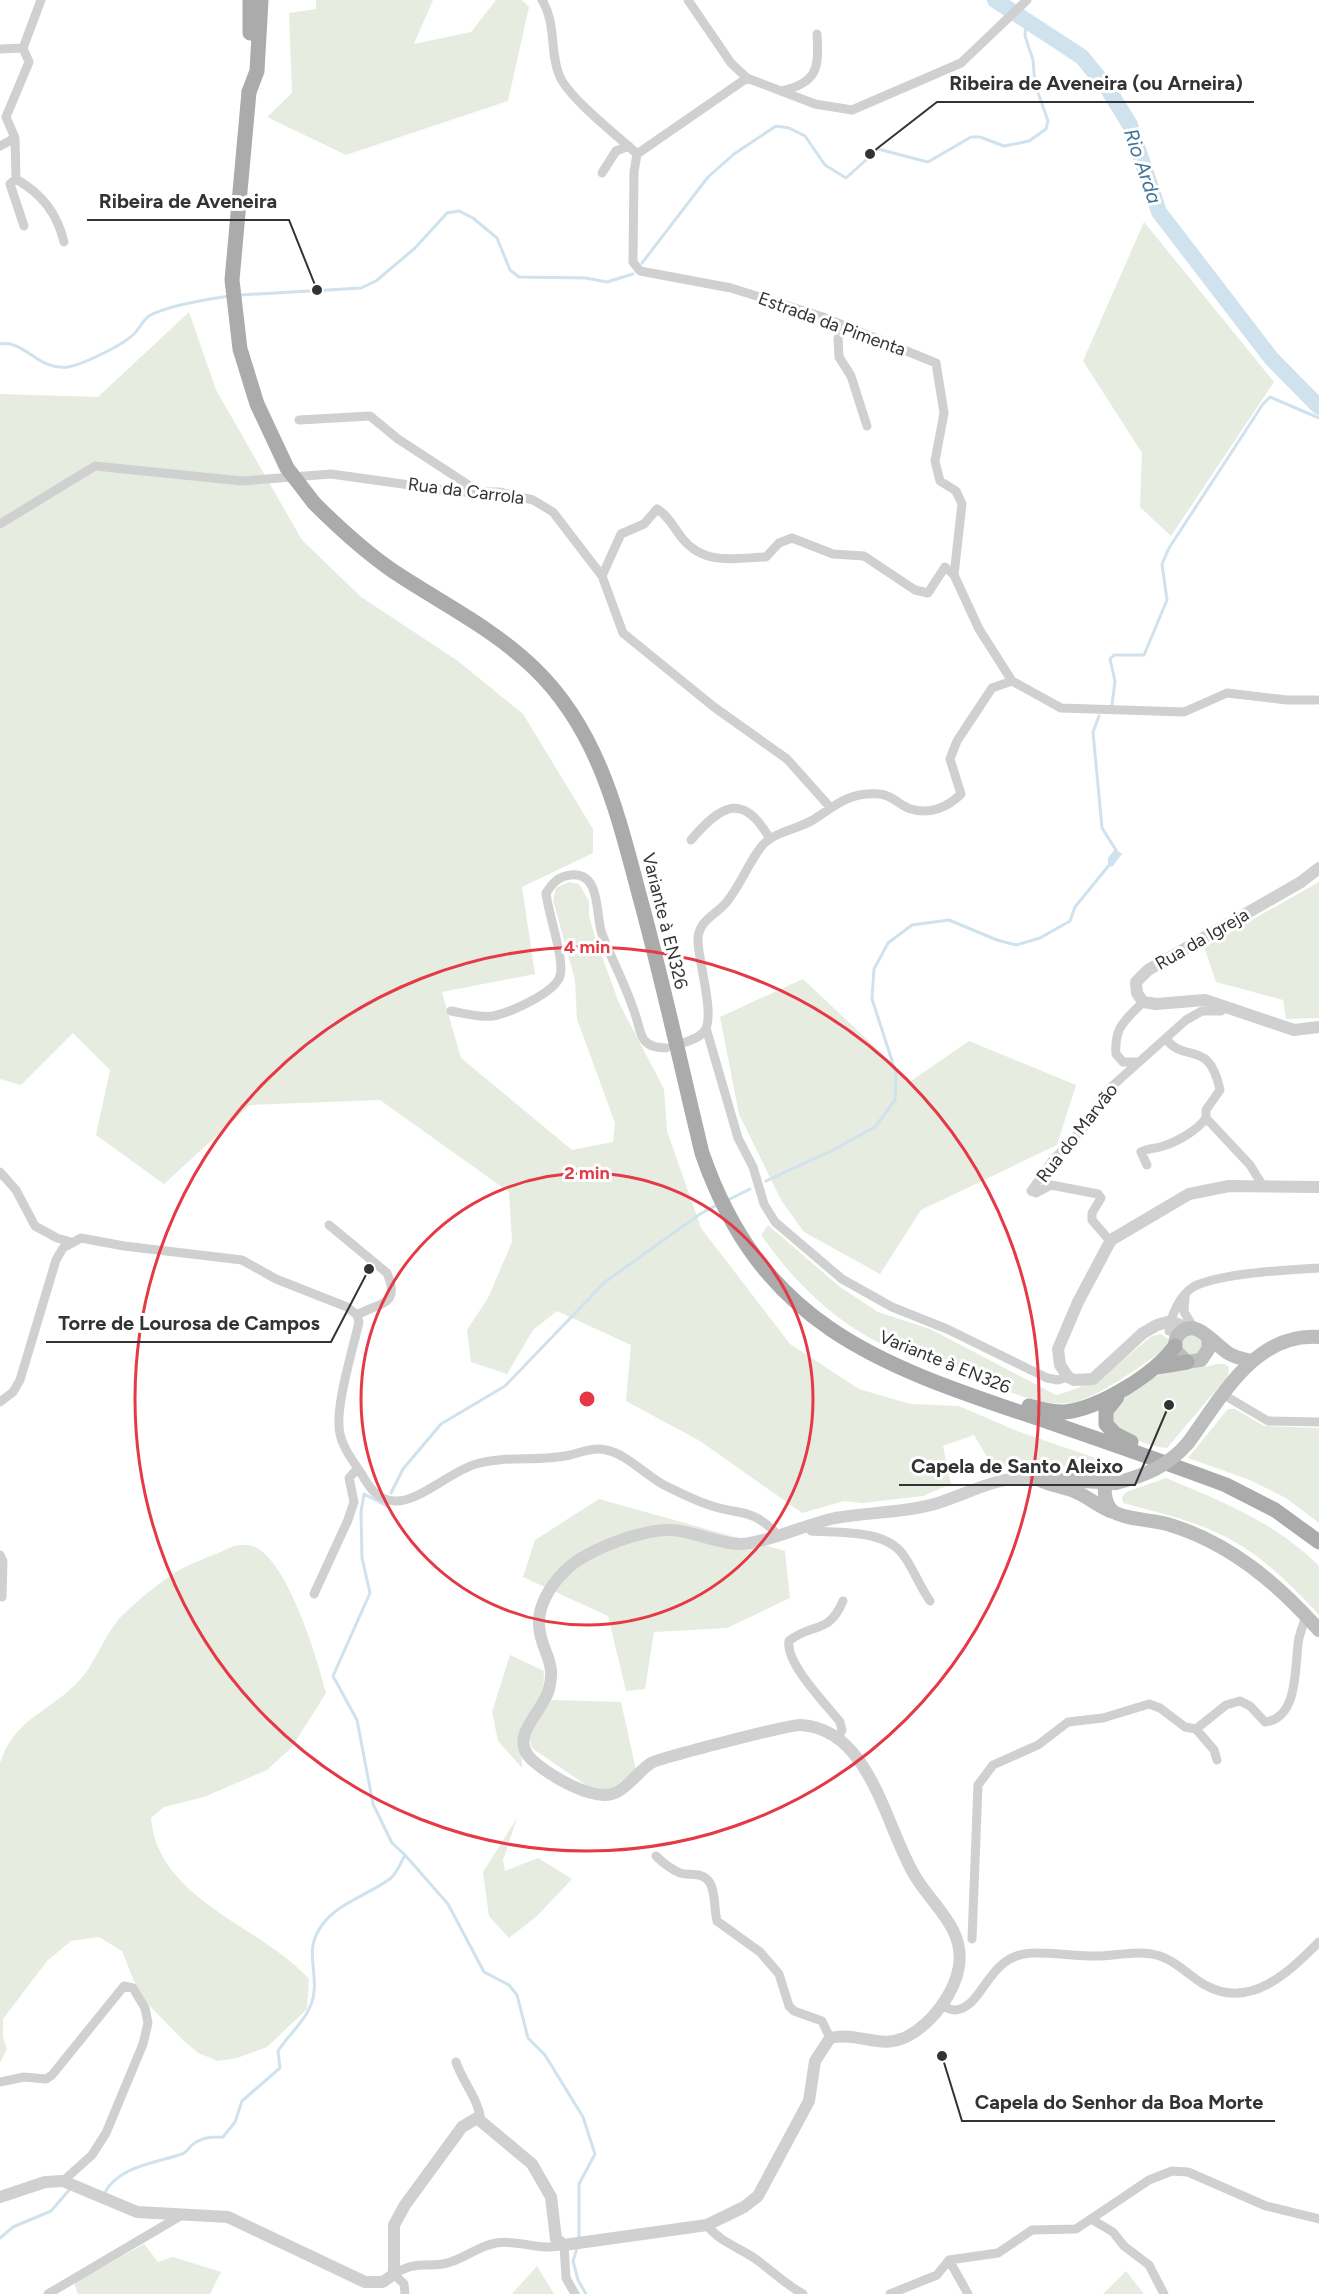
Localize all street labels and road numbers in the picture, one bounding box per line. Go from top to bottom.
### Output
street label: Estrada da Pimenta [755,287,909,361]
street label: Rua da Carrola [407,473,525,509]
street label: Variante à EN326 [637,851,693,991]
street label: Rua da Igreja [1151,903,1253,975]
street label: Rua do Marvão [1032,1079,1122,1187]
street label: Variante à EN326 [876,1326,1014,1398]

